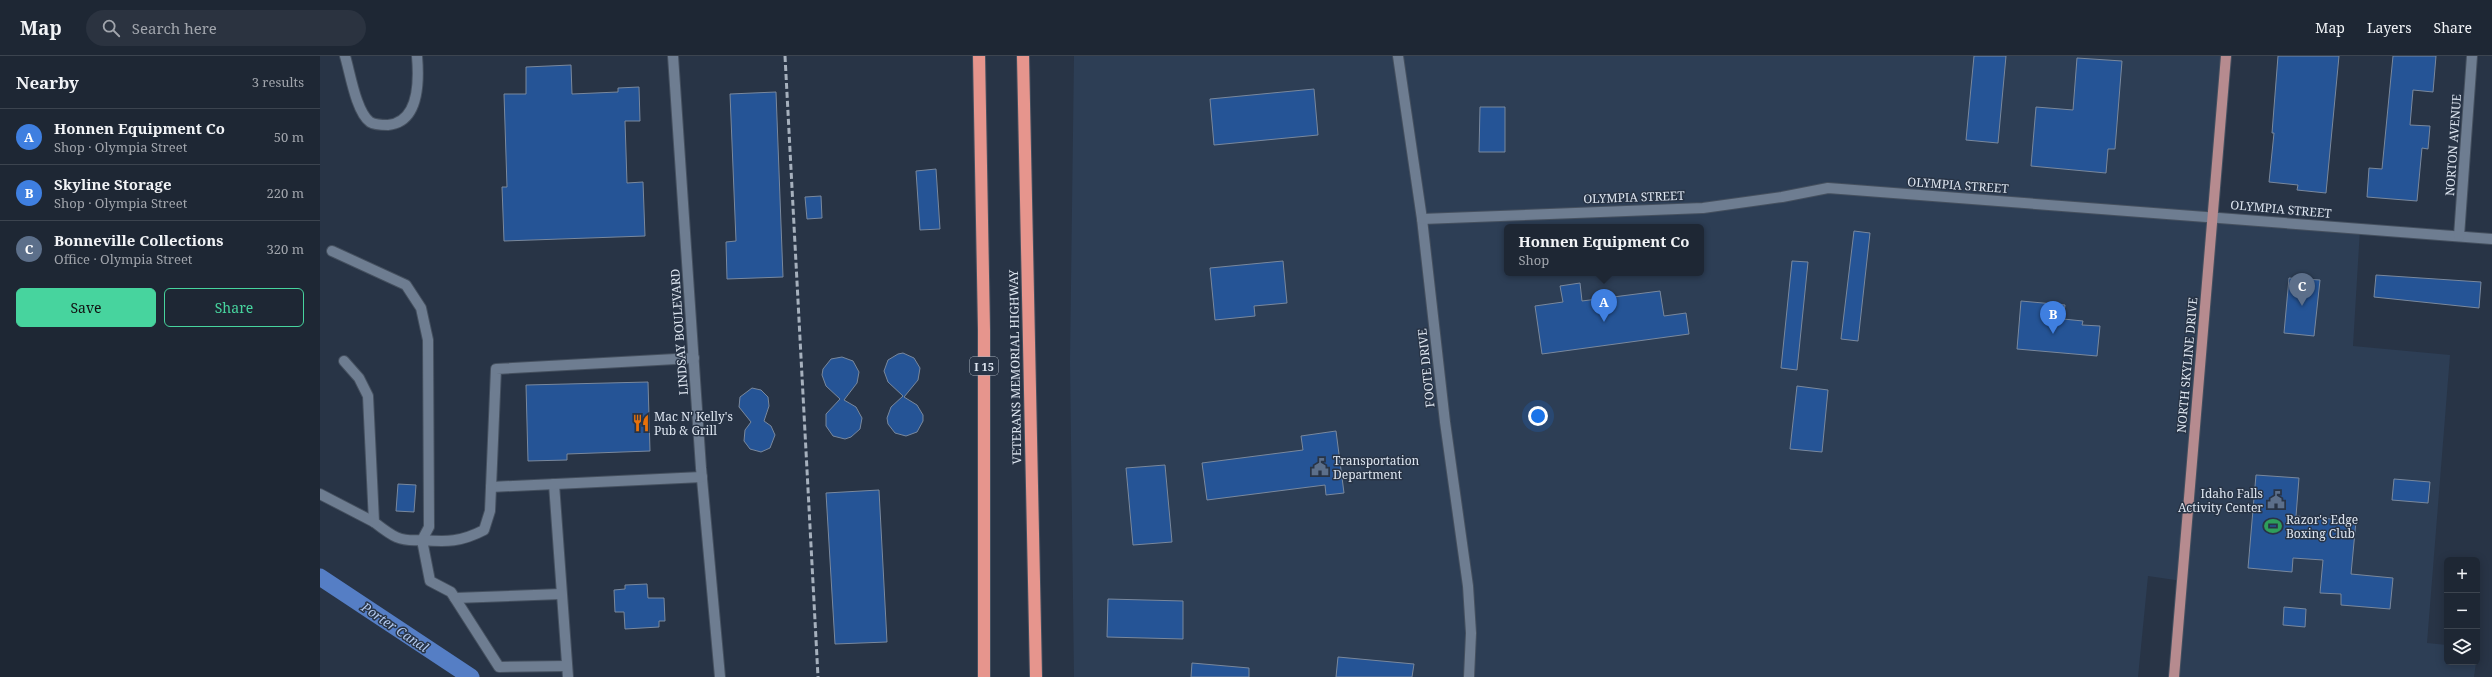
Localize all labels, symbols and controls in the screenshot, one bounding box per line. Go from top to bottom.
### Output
search box [86,10,366,46]
text: Map [20,15,62,41]
icon: search [100,17,122,39]
text: Search here [132,18,217,38]
text: Map [2315,18,2345,37]
text: Layers [2367,18,2412,37]
text: Share [2434,18,2472,37]
text: Nearby [16,71,79,94]
text: 3 results [252,73,304,91]
street label: NORTON AVENUE [2441,93,2465,197]
text: Honnen Equipment Co [54,118,225,138]
text: A [24,128,34,146]
text: 50 m [274,128,304,146]
text: Shop · Olympia Street [54,138,187,156]
street label: OLYMPIA STREET [1907,173,2010,197]
text: Skyline Storage [54,174,171,194]
text: B [25,184,33,202]
text: 220 m [267,184,304,202]
street label: OLYMPIA STREET [1583,187,1686,207]
text: Shop · Olympia Street [54,194,187,212]
street label: OLYMPIA STREET [2230,196,2333,222]
popup [1504,224,1704,276]
text: Bonneville Collections [54,230,223,250]
text: Honnen Equipment Co [1518,231,1690,251]
text: C [25,240,33,258]
text: 320 m [267,240,304,258]
text: Office · Olympia Street [54,250,192,268]
text: Shop [1518,251,1549,269]
street label: LINDSAY BOULEVARD [666,268,692,396]
street label: VETERANS MEMORIAL HIGHWAY [1005,269,1025,464]
pin: C [2289,273,2315,306]
button: Save [16,288,156,327]
button: Share [164,288,304,327]
pin: A [1591,289,1617,322]
street label: NORTH SKYLINE DRIVE [2173,296,2201,434]
pin: B [2040,301,2066,334]
street label: FOOTE DRIVE [1413,328,1439,408]
road number: I 15 [970,357,998,375]
your location [1528,406,1548,426]
place label: Mac N' Kelly's Pub & Grill [654,408,733,439]
restaurant icon: Mac N' Kelly's Pub & Grill [631,413,651,433]
place label: Transportation Department [1333,452,1420,483]
public building icon: Transportation Department [1310,457,1330,477]
place label: Idaho Falls Activity Center [2178,485,2263,516]
public building icon: Idaho Falls Activity Center [2266,490,2286,510]
place label: Razor's Edge Boxing Club [2286,511,2358,542]
sports icon: Razor's Edge Boxing Club [2263,516,2283,536]
map controls [2444,557,2480,665]
button: + [2444,557,2480,593]
button: − [2444,593,2480,629]
water label: Porter Canal [357,597,432,656]
button: layers [2444,629,2480,665]

